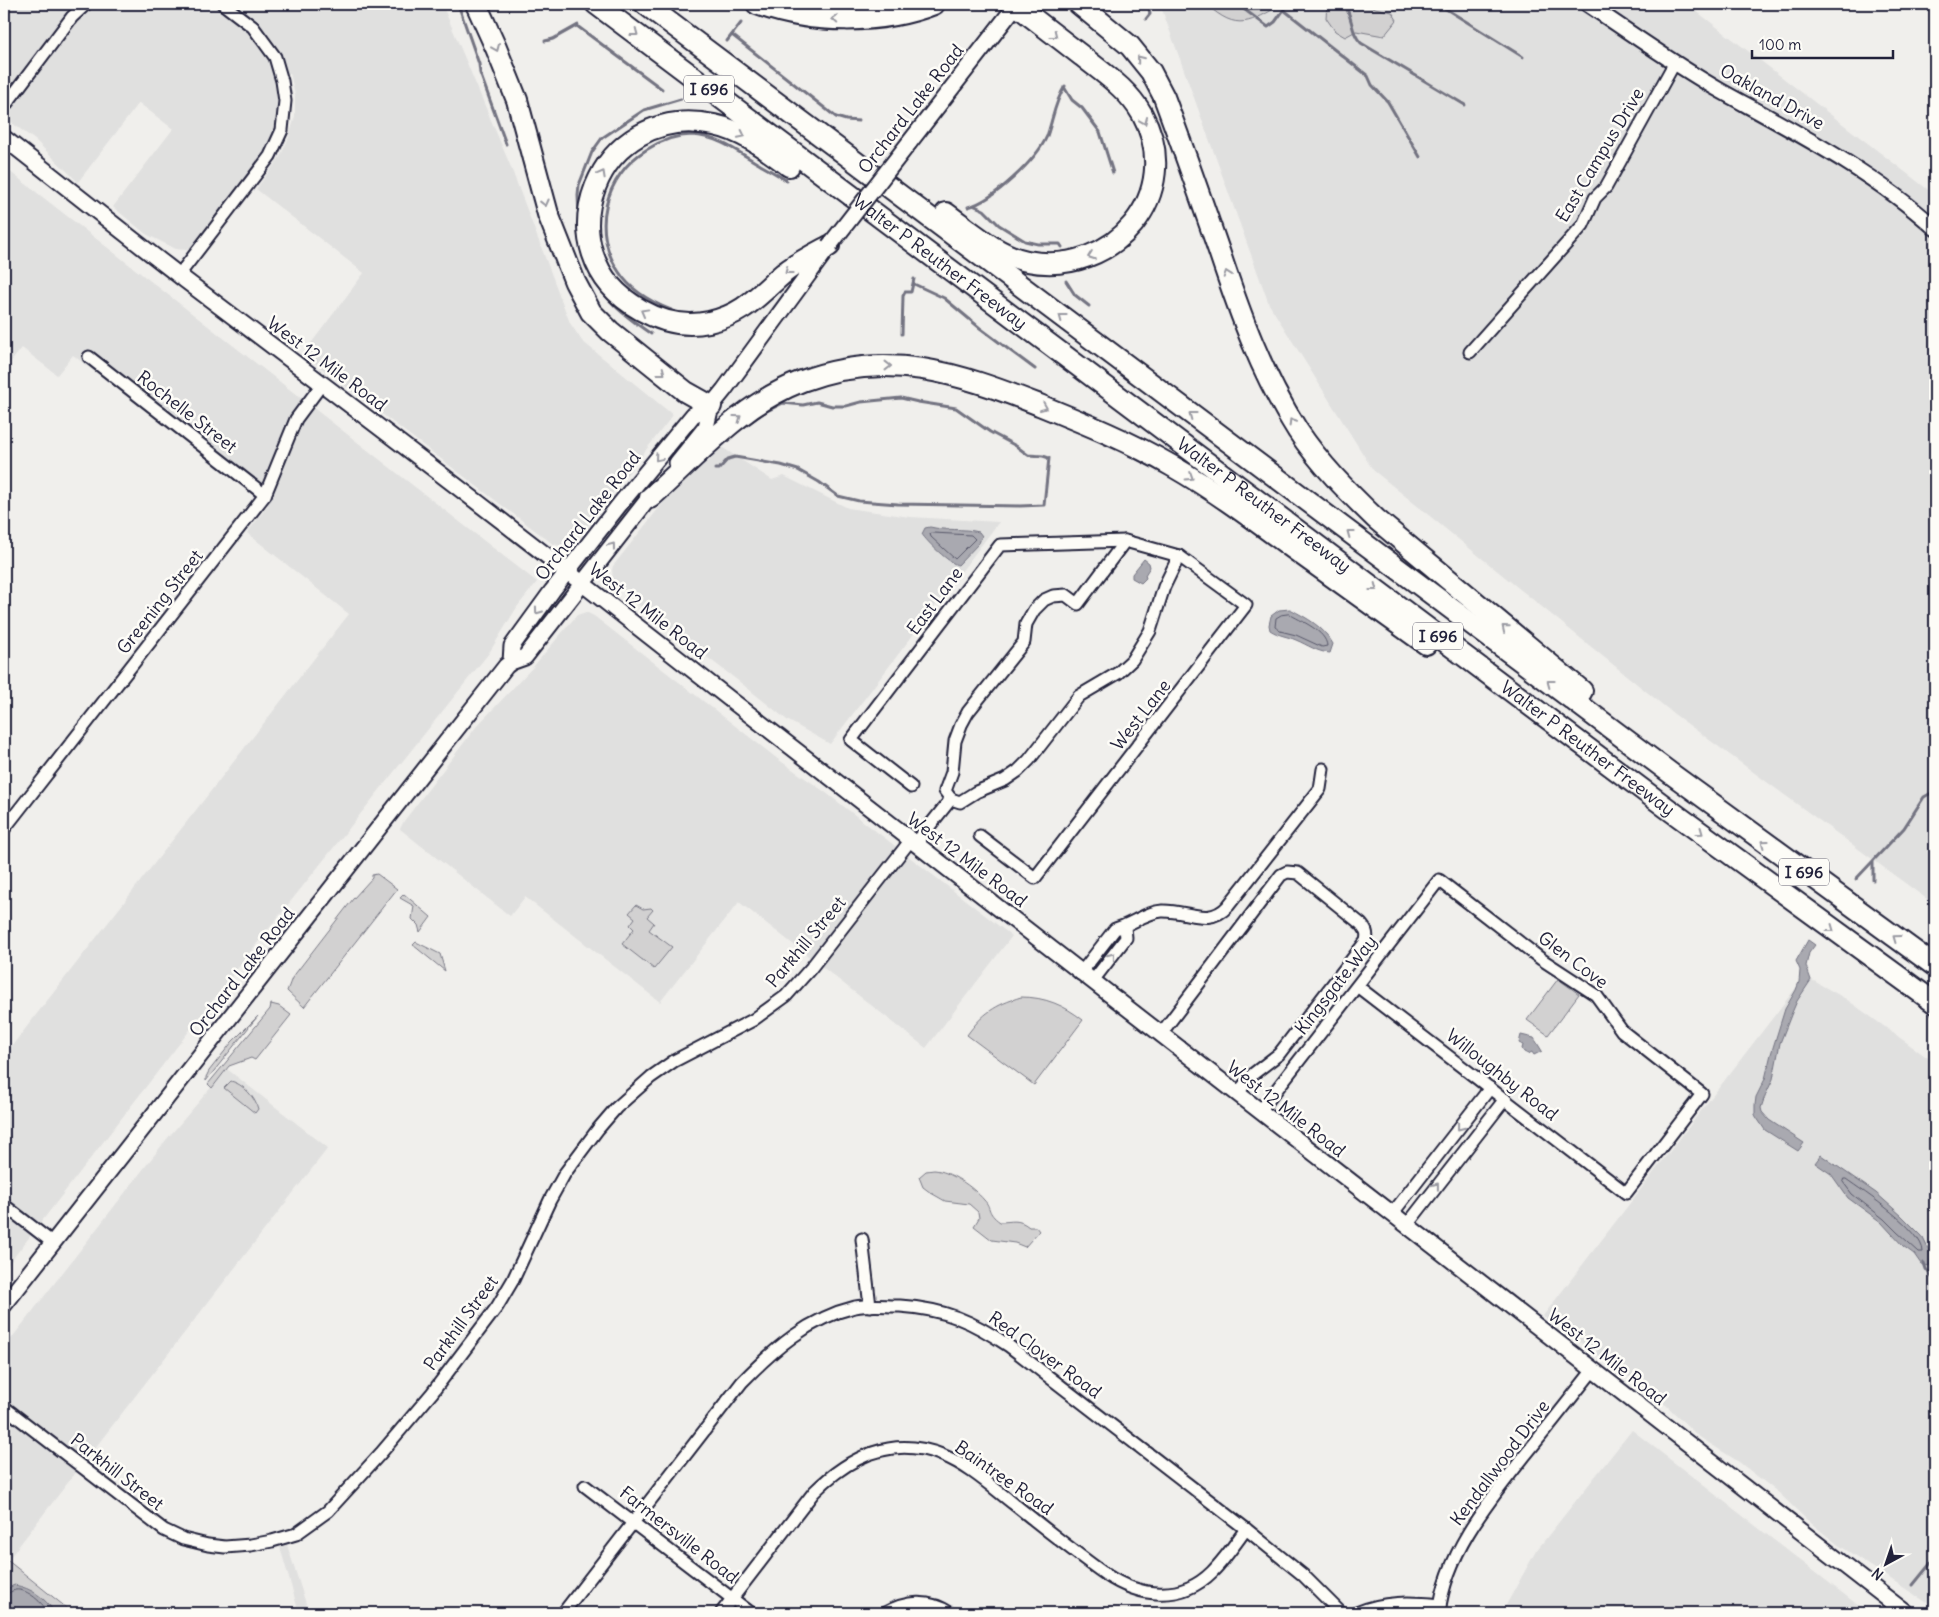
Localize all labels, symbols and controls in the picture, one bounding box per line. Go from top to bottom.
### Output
one-way arrow [831,14,839,25]
one-way arrow [629,27,639,36]
scale bar [1752,28,1893,60]
one-way arrow [1048,29,1057,37]
text: 100 m [1759,35,1801,54]
street label: Orchard Lake Road [853,39,969,178]
one-way arrow [490,43,501,52]
one-way arrow [1137,56,1145,65]
street label: Oakland Drive [1716,58,1828,135]
road number: I 696 [684,76,734,102]
street label: East Campus Drive [1550,83,1649,226]
one-way arrow [1138,116,1149,125]
one-way arrow [737,129,746,139]
one-way arrow [595,170,605,179]
street label: Walter P Reuther Freeway [849,189,1032,335]
one-way arrow [539,198,550,207]
one-way arrow [1087,250,1096,260]
one-way arrow [785,266,794,274]
one-way arrow [1222,270,1232,278]
one-way arrow [640,308,649,318]
street label: West 12 Mile Road [263,311,392,416]
one-way arrow [1058,314,1068,323]
one-way arrow [884,361,892,371]
street label: Rochelle Street [133,365,242,458]
one-way arrow [656,367,665,375]
one-way arrow [1039,401,1048,411]
one-way arrow [1189,412,1198,420]
one-way arrow [732,415,741,424]
one-way arrow [1289,418,1299,427]
street label: Walter P Reuther Freeway [1172,432,1356,578]
street label: Orchard Lake Road [530,446,646,585]
one-way arrow [655,452,663,461]
one-way arrow [1185,471,1194,481]
one-way arrow [1346,530,1356,539]
one-way arrow [607,543,615,552]
street label: Greening Street [112,545,208,659]
street label: West 12 Mile Road [584,557,712,664]
street label: East Lane [902,562,968,639]
one-way arrow [1368,582,1378,591]
one-way arrow [535,605,544,615]
road number: I 696 [1413,622,1463,650]
one-way arrow [1502,625,1511,634]
street label: West Lane [1106,675,1176,755]
street label: Walter P Reuther Freeway [1496,675,1679,821]
one-way arrow [1546,680,1556,689]
street label: West 12 Mile Road [903,807,1032,912]
one-way arrow [1694,826,1704,835]
one-way arrow [1760,840,1770,849]
road number: I 696 [1779,859,1829,886]
street label: Parkhill Street [761,891,850,992]
street label: Orchard Lake Road [184,902,300,1041]
one-way arrow [1825,923,1834,931]
street label: Glen Cove [1534,926,1613,993]
street label: Kingsgate Way [1290,930,1382,1039]
one-way arrow [1892,935,1902,944]
one-way arrow [1106,952,1115,962]
street label: Willoughby Road [1442,1024,1563,1126]
street label: West 12 Mile Road [1222,1055,1350,1162]
one-way arrow [1457,1121,1466,1130]
one-way arrow [1431,1183,1440,1192]
street label: Parkhill Street [418,1271,503,1375]
street label: West 12 Mile Road [1543,1303,1671,1410]
street label: Red Clover Road [984,1306,1107,1403]
street label: Kendallwood Drive [1445,1395,1554,1530]
street label: Parkhill Street [66,1428,169,1515]
street label: Baintree Road [951,1435,1058,1520]
street label: Farmersville Road [615,1481,744,1589]
north arrow [1862,1540,1912,1590]
text: N [1868,1564,1887,1584]

